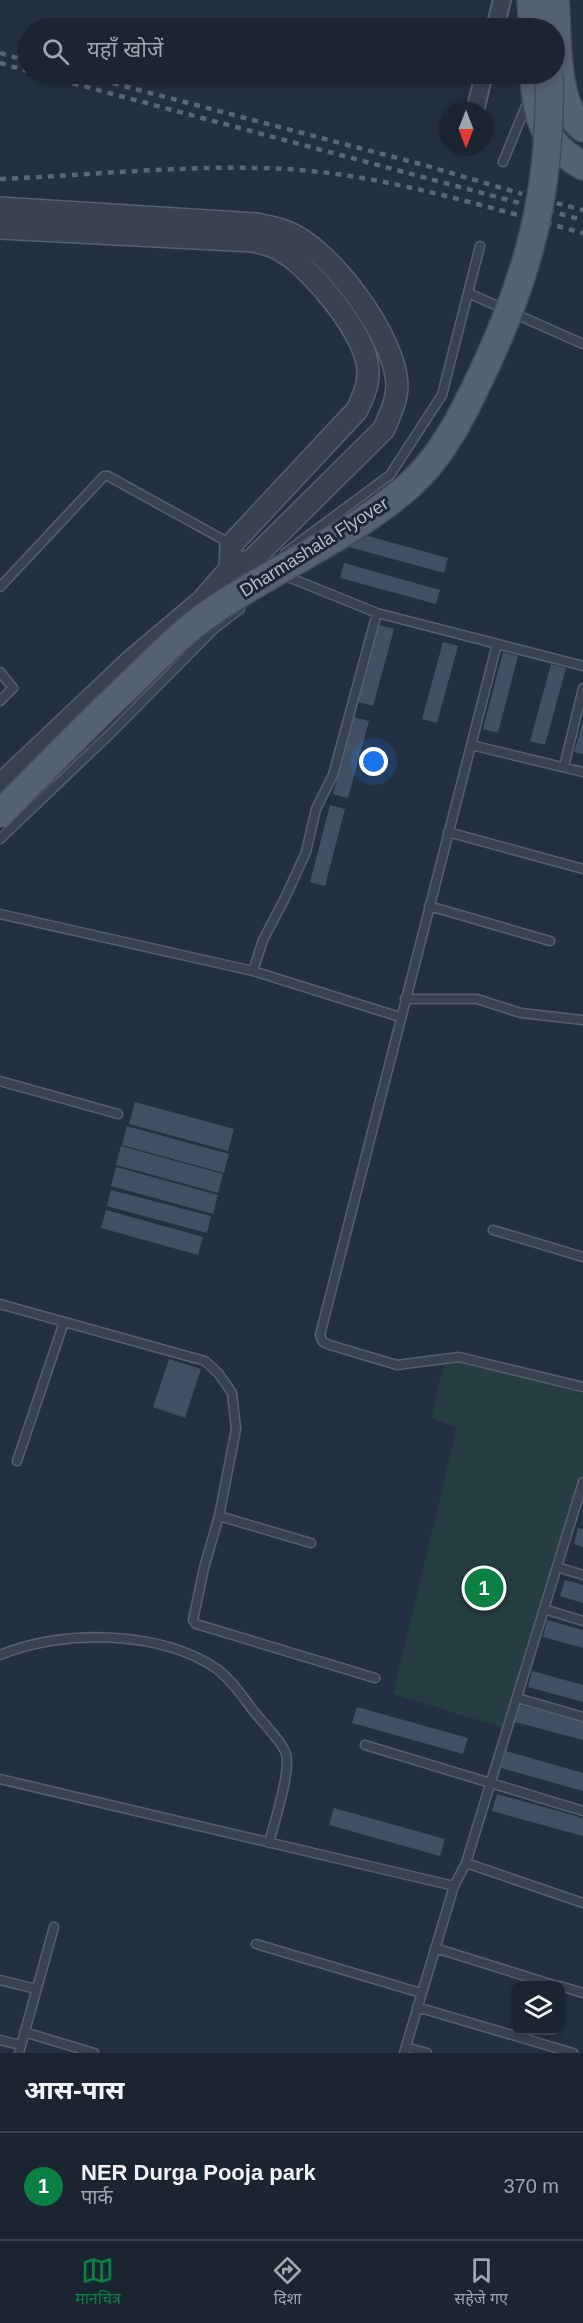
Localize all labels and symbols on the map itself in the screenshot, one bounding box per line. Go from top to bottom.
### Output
north arrow [439,102,493,156]
street label: Dharmashala Flyover [236,493,392,601]
your location [359,747,388,776]
pin: 1 [464,1566,504,1610]

